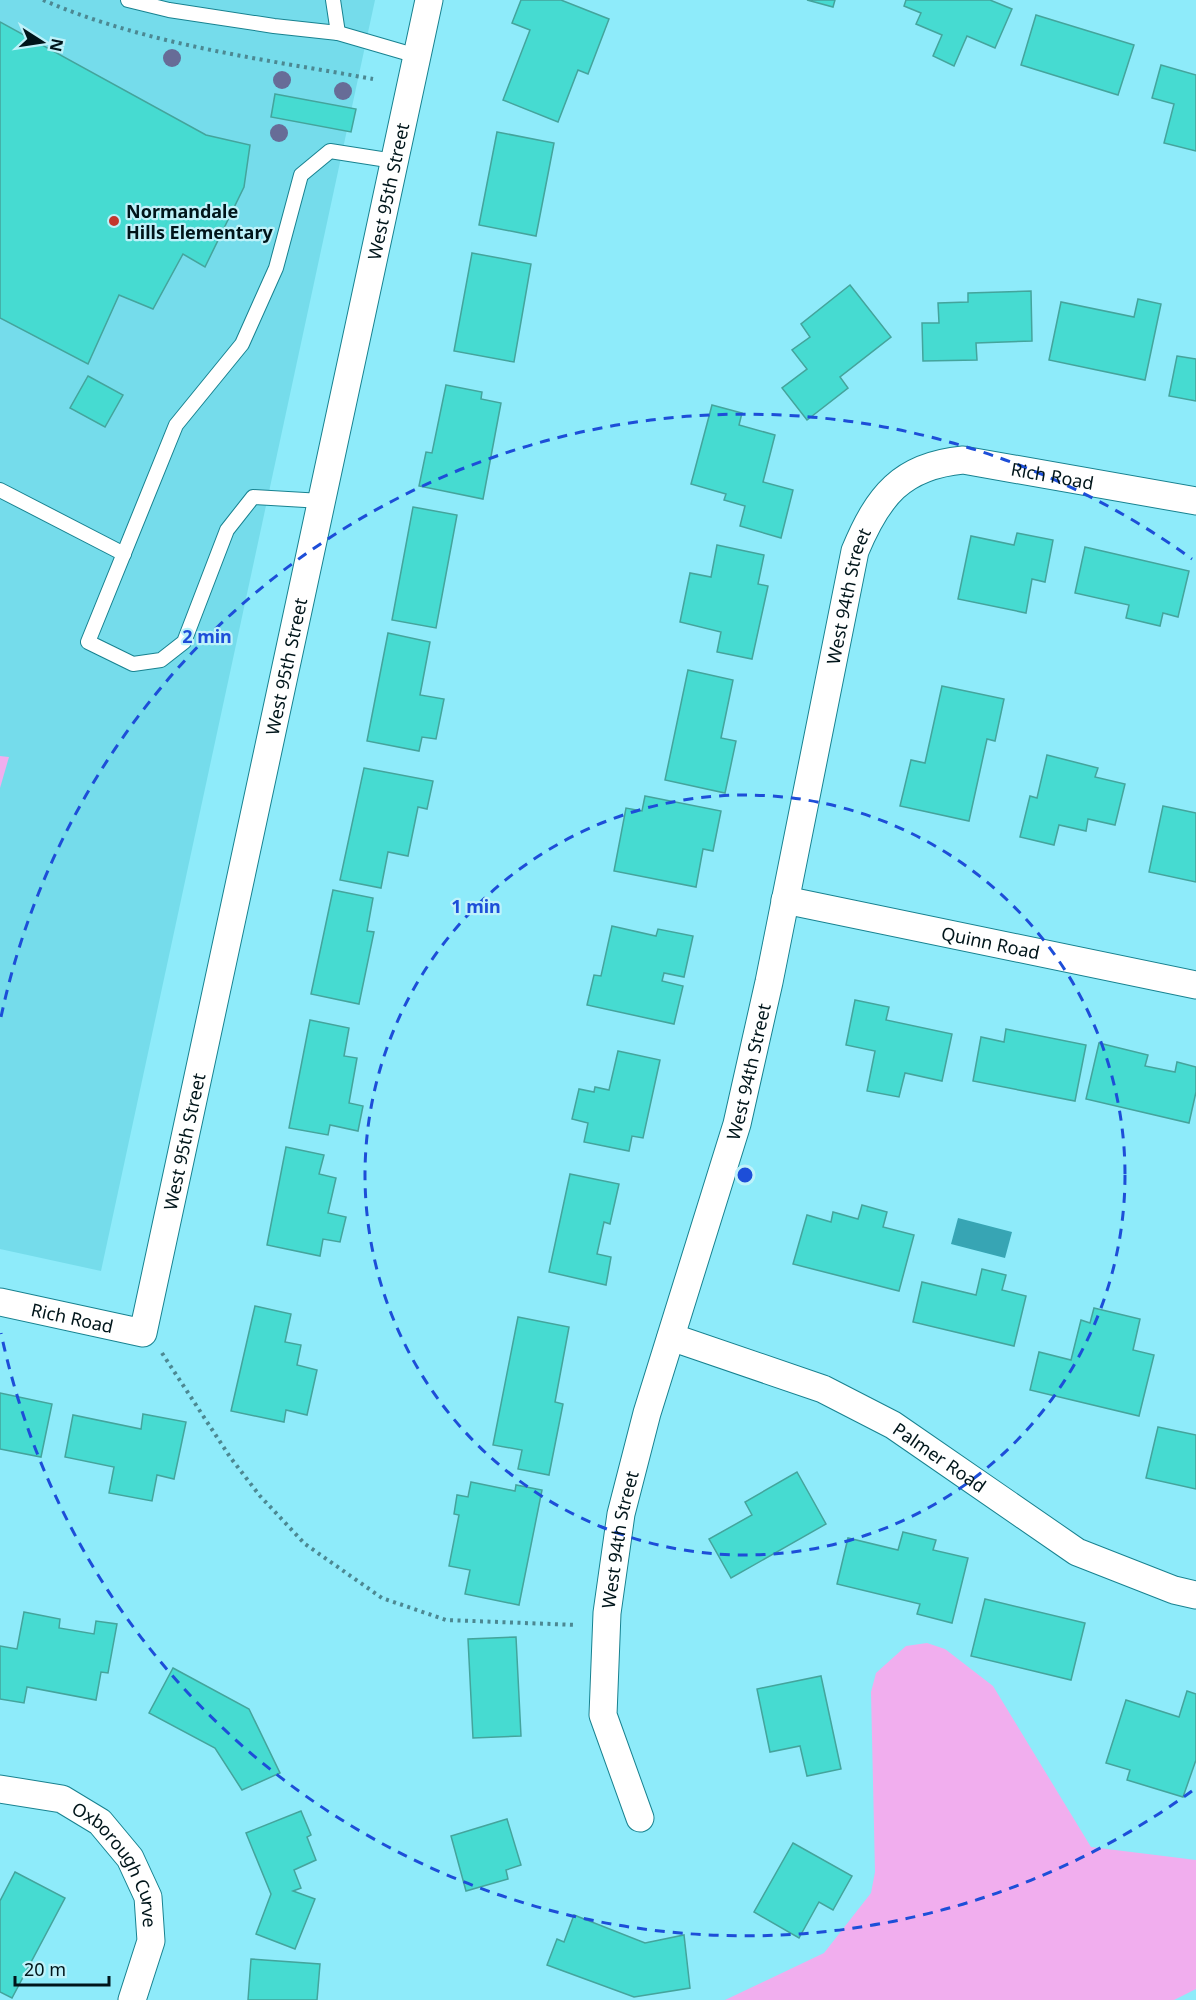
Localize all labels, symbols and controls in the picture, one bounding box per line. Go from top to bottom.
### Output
north arrow [12,12,72,72]
text: N [45,36,69,54]
street label: West 95th Street [362,120,414,262]
place label: Normandale Hills Elementary [126,199,273,244]
marker: Normandale Hills Elementary [107,214,121,228]
street label: Rich Road [1009,457,1096,495]
street label: West 94th Street [821,523,876,666]
street label: West 95th Street [260,595,312,737]
text: 2 min [182,624,232,648]
text: 1 min [451,894,501,918]
street label: Quinn Road [939,921,1042,964]
street label: West 94th Street [721,1001,776,1143]
street label: West 95th Street [158,1070,211,1212]
centre of rings [735,1165,755,1185]
street label: Rich Road [29,1297,116,1338]
street label: Palmer Road [888,1417,991,1498]
street label: West 94th Street [596,1468,644,1610]
street label: Oxborough Curve [68,1796,162,1928]
scale bar [15,1949,110,1987]
text: 20 m [24,1957,66,1981]

